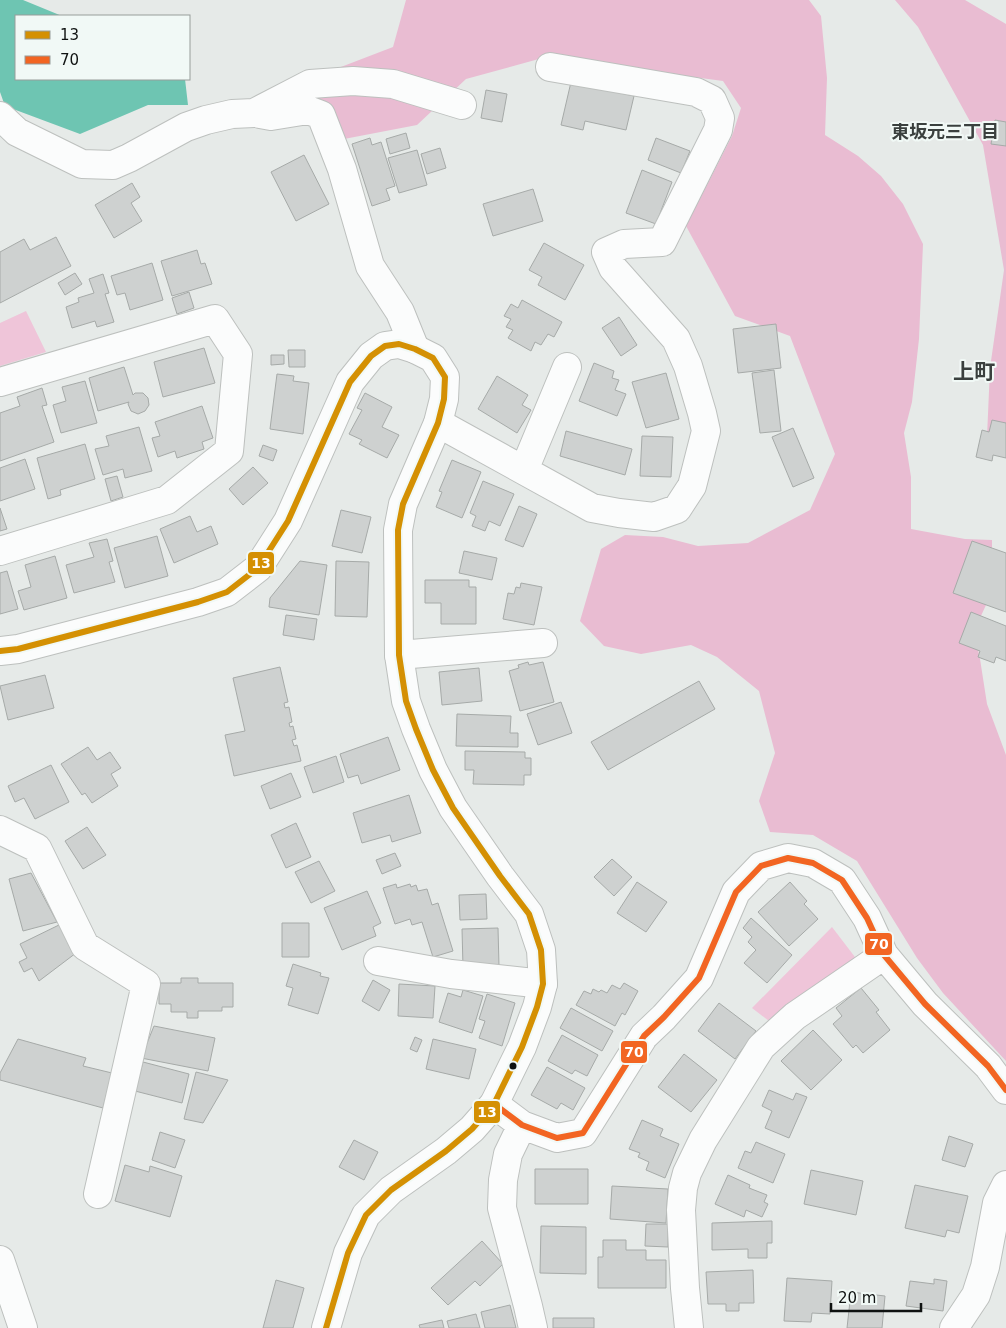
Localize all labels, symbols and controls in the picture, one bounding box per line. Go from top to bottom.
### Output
legend [15,15,190,80]
text: 13 [60,26,79,44]
text: 70 [60,51,79,69]
district label: 東坂元三丁目 [891,121,999,142]
district label: 上町 [953,360,995,384]
line badge: 13 [247,551,275,575]
text: 13 [251,555,271,571]
line badge: 70 [864,932,893,956]
text: 70 [869,936,889,952]
line badge: 70 [620,1040,648,1064]
text: 70 [624,1044,644,1060]
unlabelled marker [508,1061,518,1071]
line badge: 13 [473,1100,501,1124]
text: 13 [477,1104,497,1120]
scale bar [831,1280,921,1312]
text: 20 m [838,1289,876,1307]

